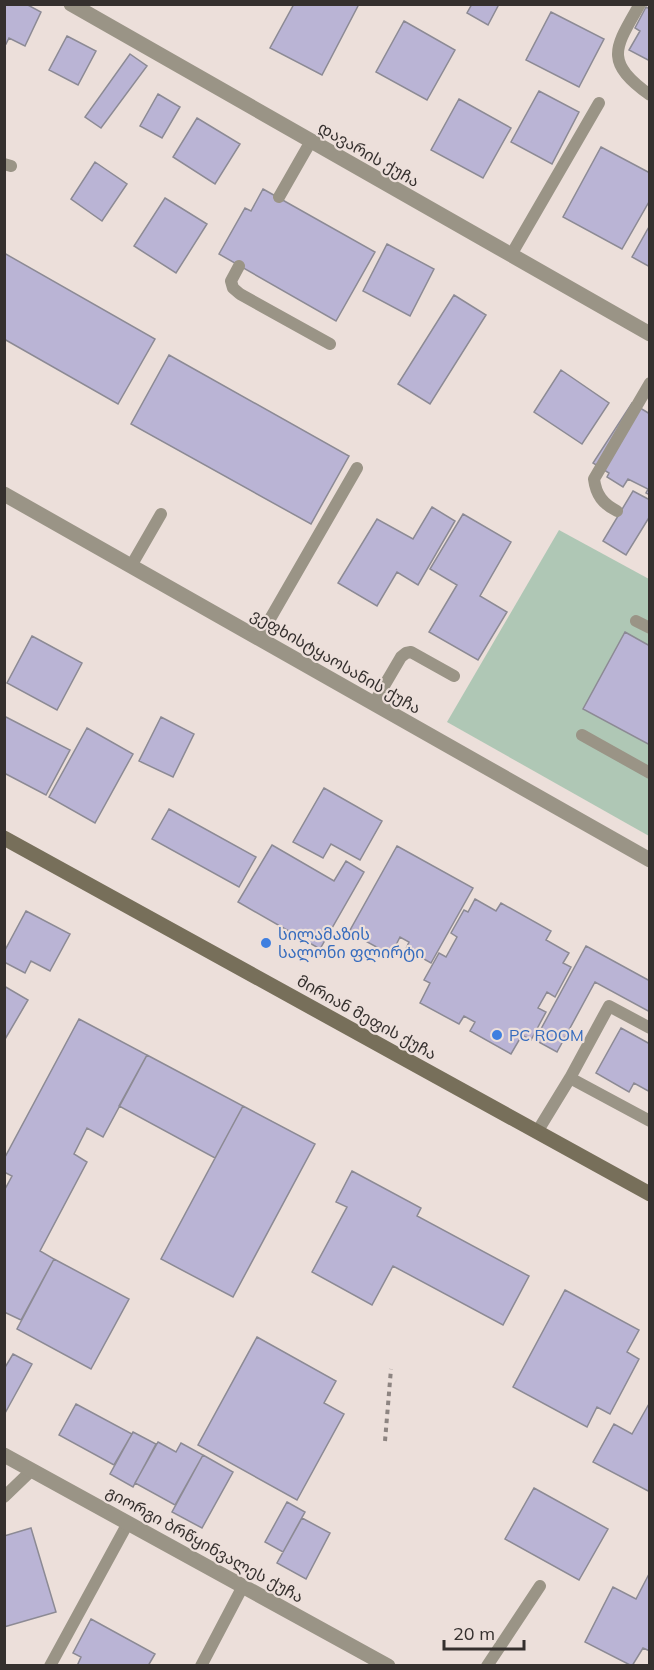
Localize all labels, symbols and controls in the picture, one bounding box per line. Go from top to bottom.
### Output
street label: დავარის ქუჩა [314,117,423,192]
street label: ვეფხისტყაოსანის ქუჩა [247,604,425,718]
place label: სილამაზის სალონი ფლირტი [278,924,424,963]
marker: სილამაზის სალონი ფლირტი [259,936,273,950]
street label: მირიან მეფის ქუჩა [294,970,440,1064]
place label: PC ROOM [509,1025,584,1045]
marker: PC ROOM [490,1028,504,1042]
street label: გიორგი ბრწყინვალეს ქუჩა [102,1481,307,1608]
scale bar [444,1613,524,1651]
text: 20 m [453,1622,495,1645]

